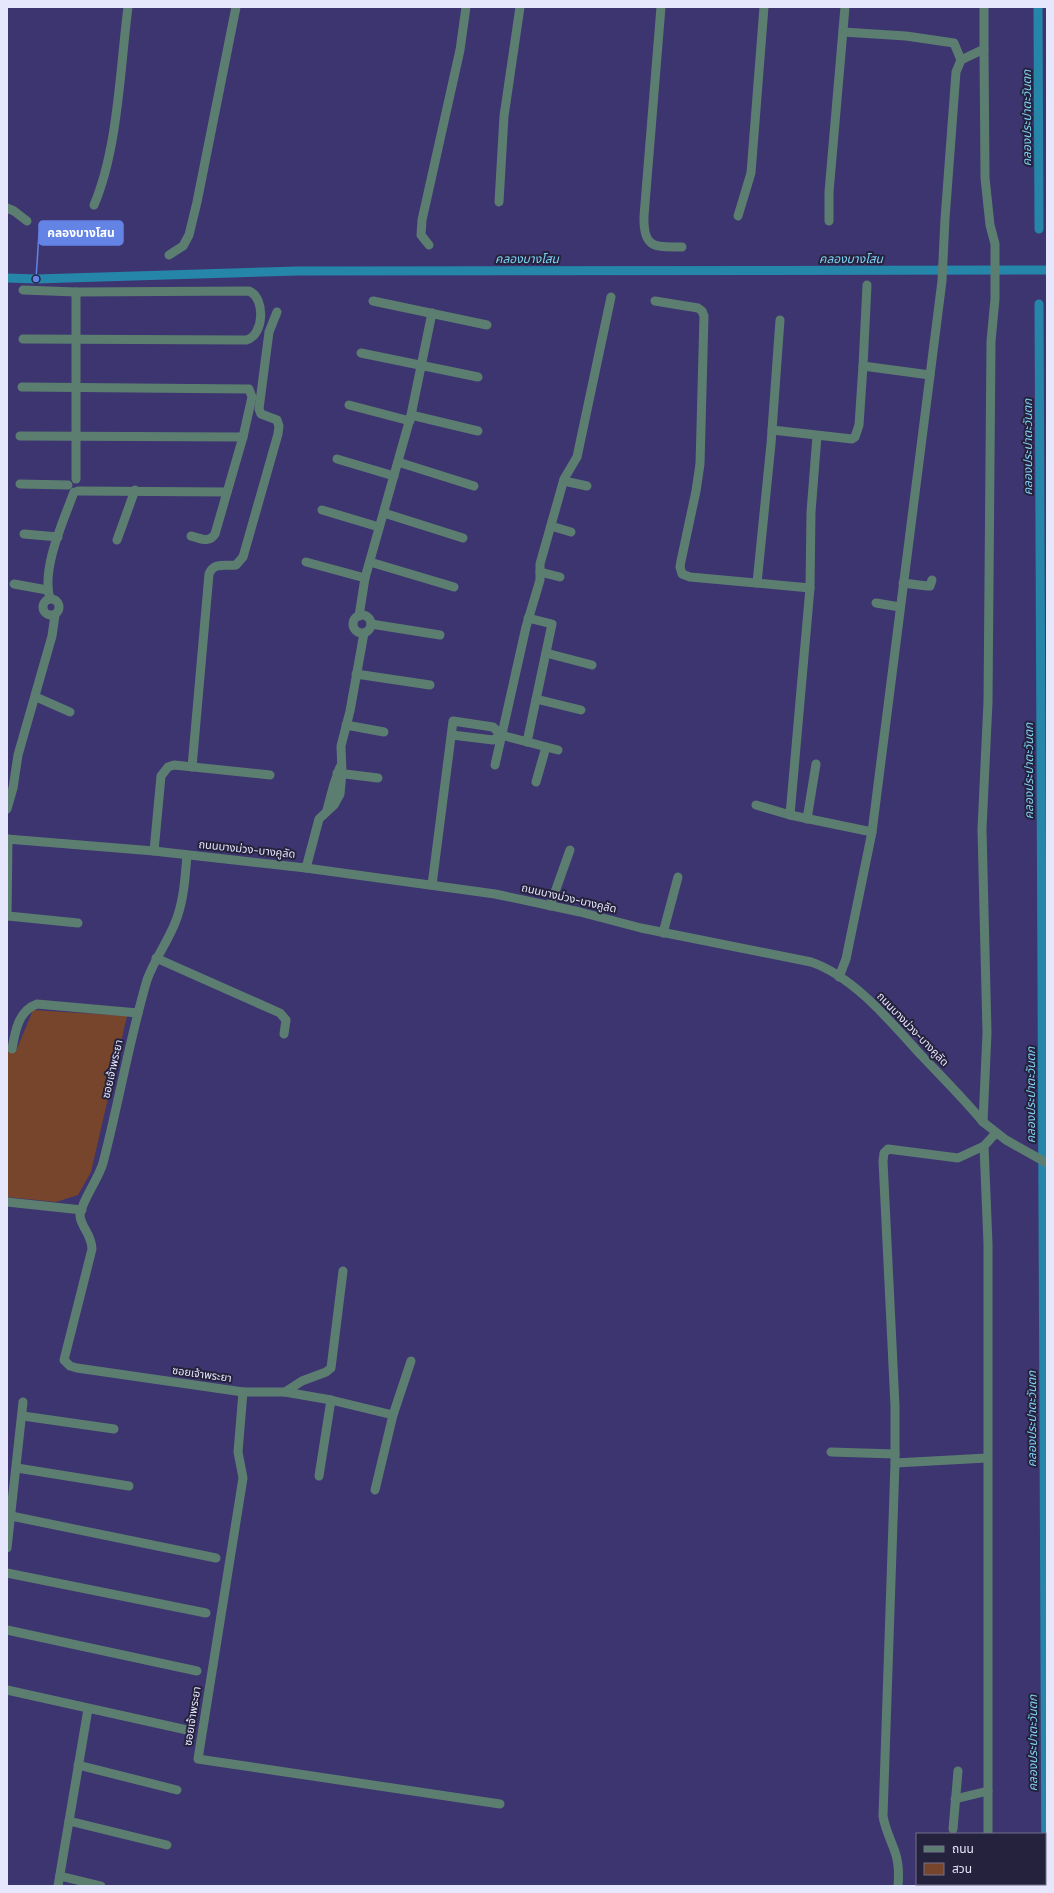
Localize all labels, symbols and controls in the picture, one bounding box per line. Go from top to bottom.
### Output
water label: คลองประปาตะวันตก [1020,69,1034,166]
callout: คลองบางโสน [39,221,123,245]
text: คลองบางโสน [47,226,115,240]
water label: คลองบางโสน [495,252,560,266]
water label: คลองบางโสน [819,252,884,266]
water label: คลองประปาตะวันตก [1021,398,1035,495]
water label: คลองประปาตะวันตก [1022,722,1036,819]
street label: ถนนบางม่วง-บางคูลัด [198,838,296,861]
street label: ถนนบางม่วง-บางคูลัด [520,881,618,916]
street label: ถนนบางม่วง-บางคูลัด [874,990,951,1069]
street label: ซอยเจ้าพระยา [99,1038,126,1100]
water label: คลองประปาตะวันตก [1024,1046,1038,1143]
street label: ซอยเจ้าพระยา [171,1364,233,1385]
water label: คลองประปาตะวันตก [1025,1370,1039,1467]
street label: ซอยเจ้าพระยา [181,1685,204,1747]
water label: คลองประปาตะวันตก [1026,1694,1040,1791]
legend [916,1833,1046,1885]
text: ถนน [952,1842,974,1856]
text: สวน [952,1862,972,1876]

